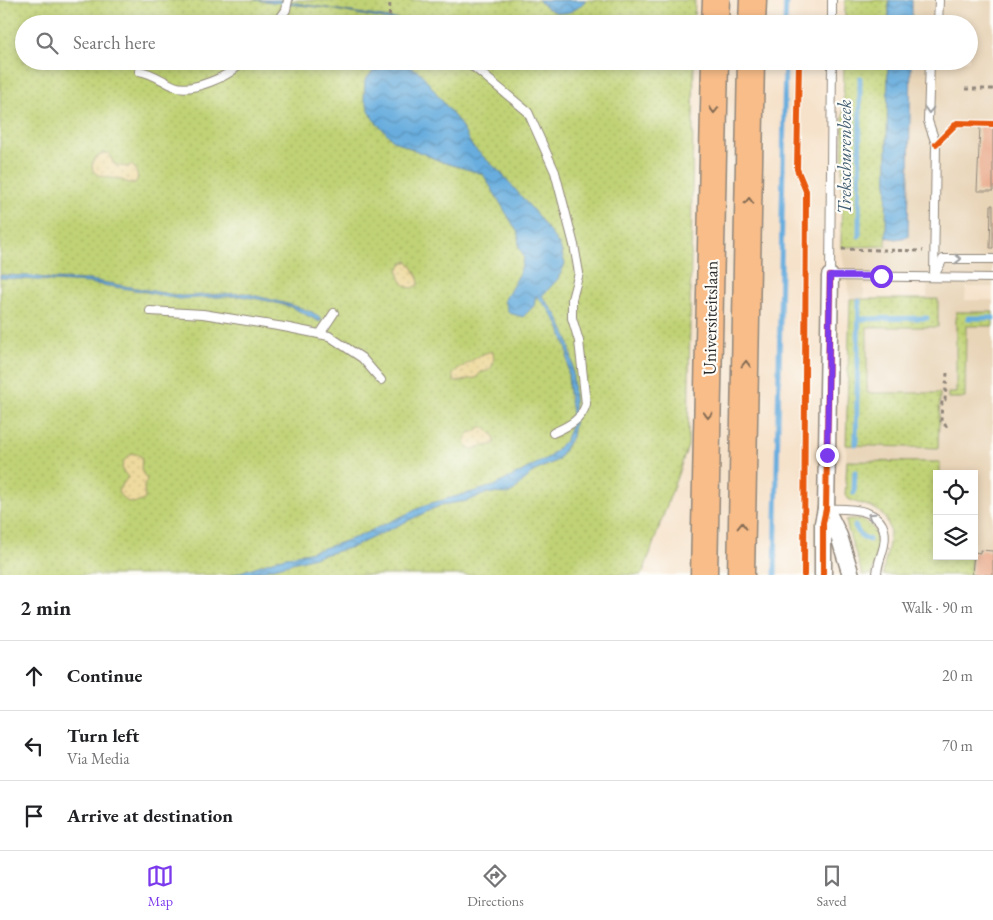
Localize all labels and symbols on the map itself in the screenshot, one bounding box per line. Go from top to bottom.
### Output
water label: Trekschurenbeek [832,99,857,214]
one-way arrow [709,106,719,114]
one-way arrow [923,106,934,114]
one-way arrow [744,197,754,205]
one-way arrow [954,254,962,264]
street label: Universiteitslaan [698,260,723,376]
route start [870,265,893,288]
one-way arrow [740,360,751,368]
one-way arrow [702,411,713,419]
route end [816,444,839,467]
one-way arrow [867,512,876,522]
one-way arrow [737,522,748,530]

